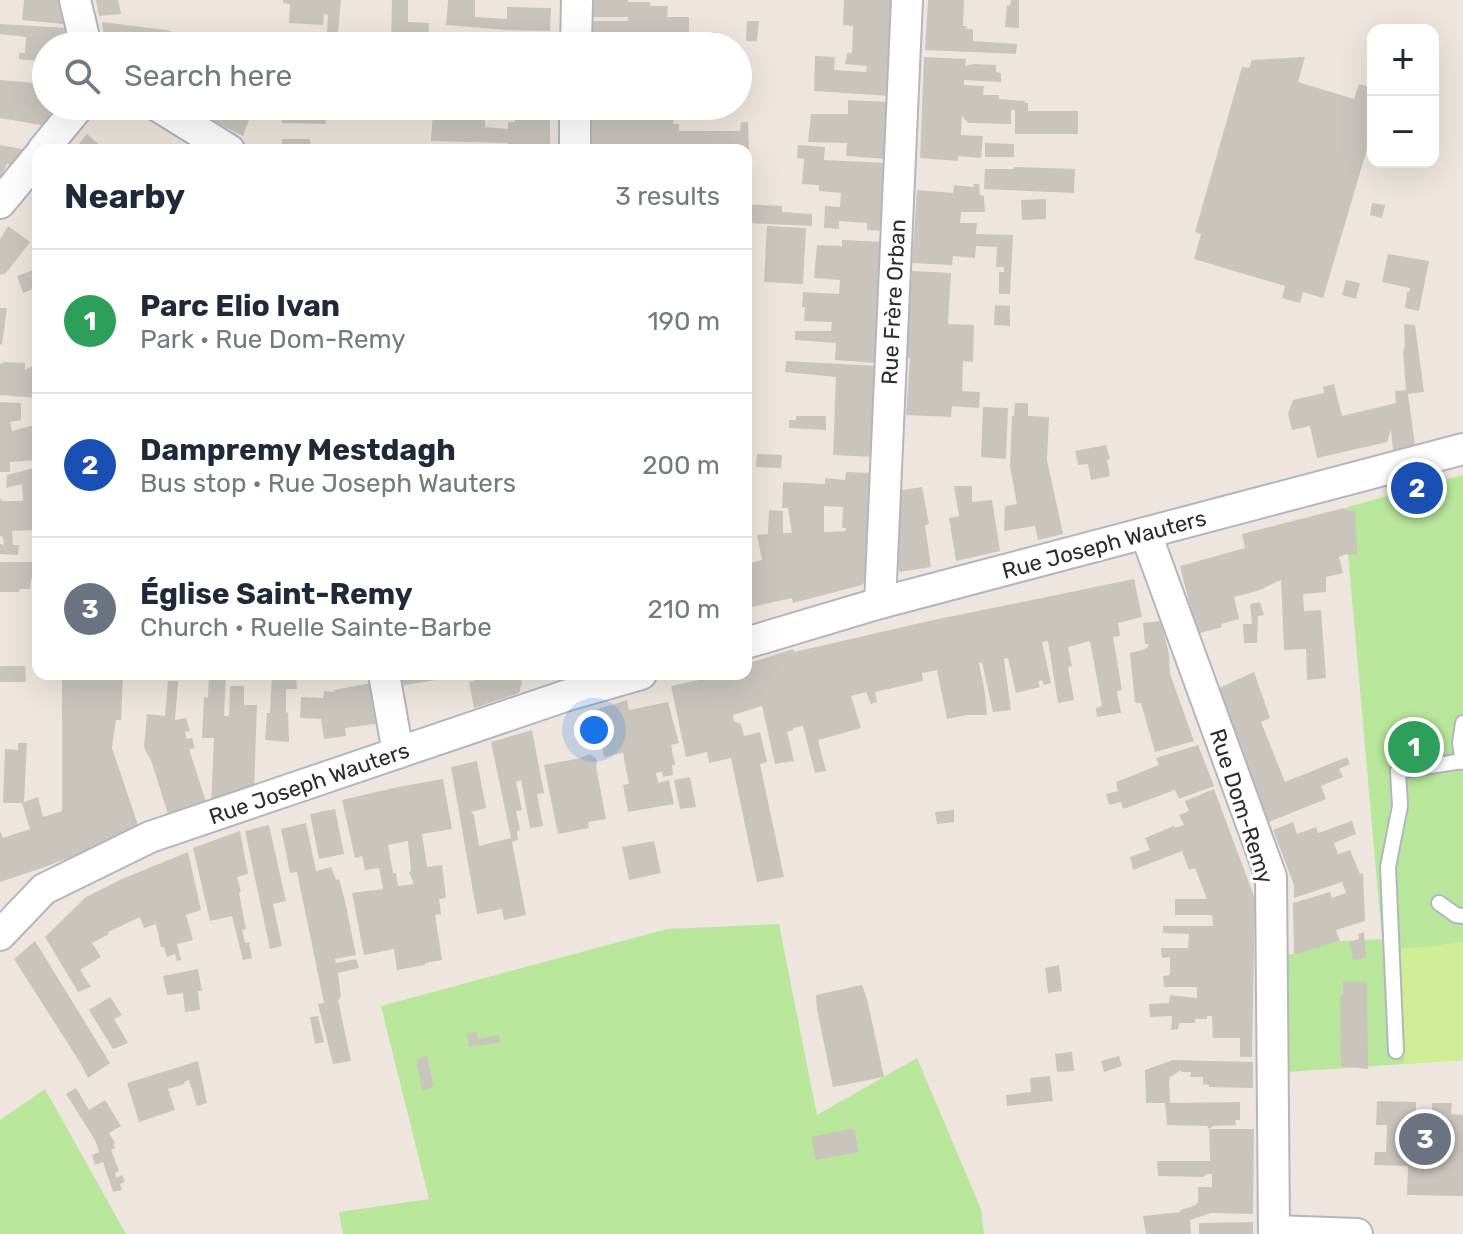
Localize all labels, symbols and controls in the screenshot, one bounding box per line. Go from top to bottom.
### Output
map controls [1367,24,1439,168]
button: + [1367,24,1439,96]
search box [32,32,752,120]
icon: search [60,54,104,98]
text: Search here [124,58,292,94]
button: − [1367,96,1439,168]
text: Nearby [64,176,185,217]
text: 3 results [615,181,720,212]
street label: Rue Frère Orban [876,218,911,386]
text: Parc Elio Ivan [140,288,340,324]
text: 1 [84,306,96,337]
text: 190 m [647,306,720,337]
text: Park · Rue Dom-Remy [140,324,406,355]
text: Dampremy Mestdagh [140,432,456,468]
text: 2 [82,450,98,481]
text: 200 m [642,450,720,481]
pin: 2 [1391,458,1443,518]
text: Bus stop · Rue Joseph Wauters [140,468,516,499]
street label: Rue Joseph Wauters [999,504,1209,585]
text: Église Saint-Remy [140,576,413,612]
text: 3 [81,594,99,625]
text: 210 m [648,594,720,625]
text: Church · Ruelle Sainte-Barbe [140,612,492,643]
your location [574,710,614,750]
pin: 1 [1388,717,1440,777]
street label: Rue Dom-Remy [1204,725,1279,887]
street label: Rue Joseph Wauters [205,737,413,830]
pin: 3 [1399,1109,1451,1169]

